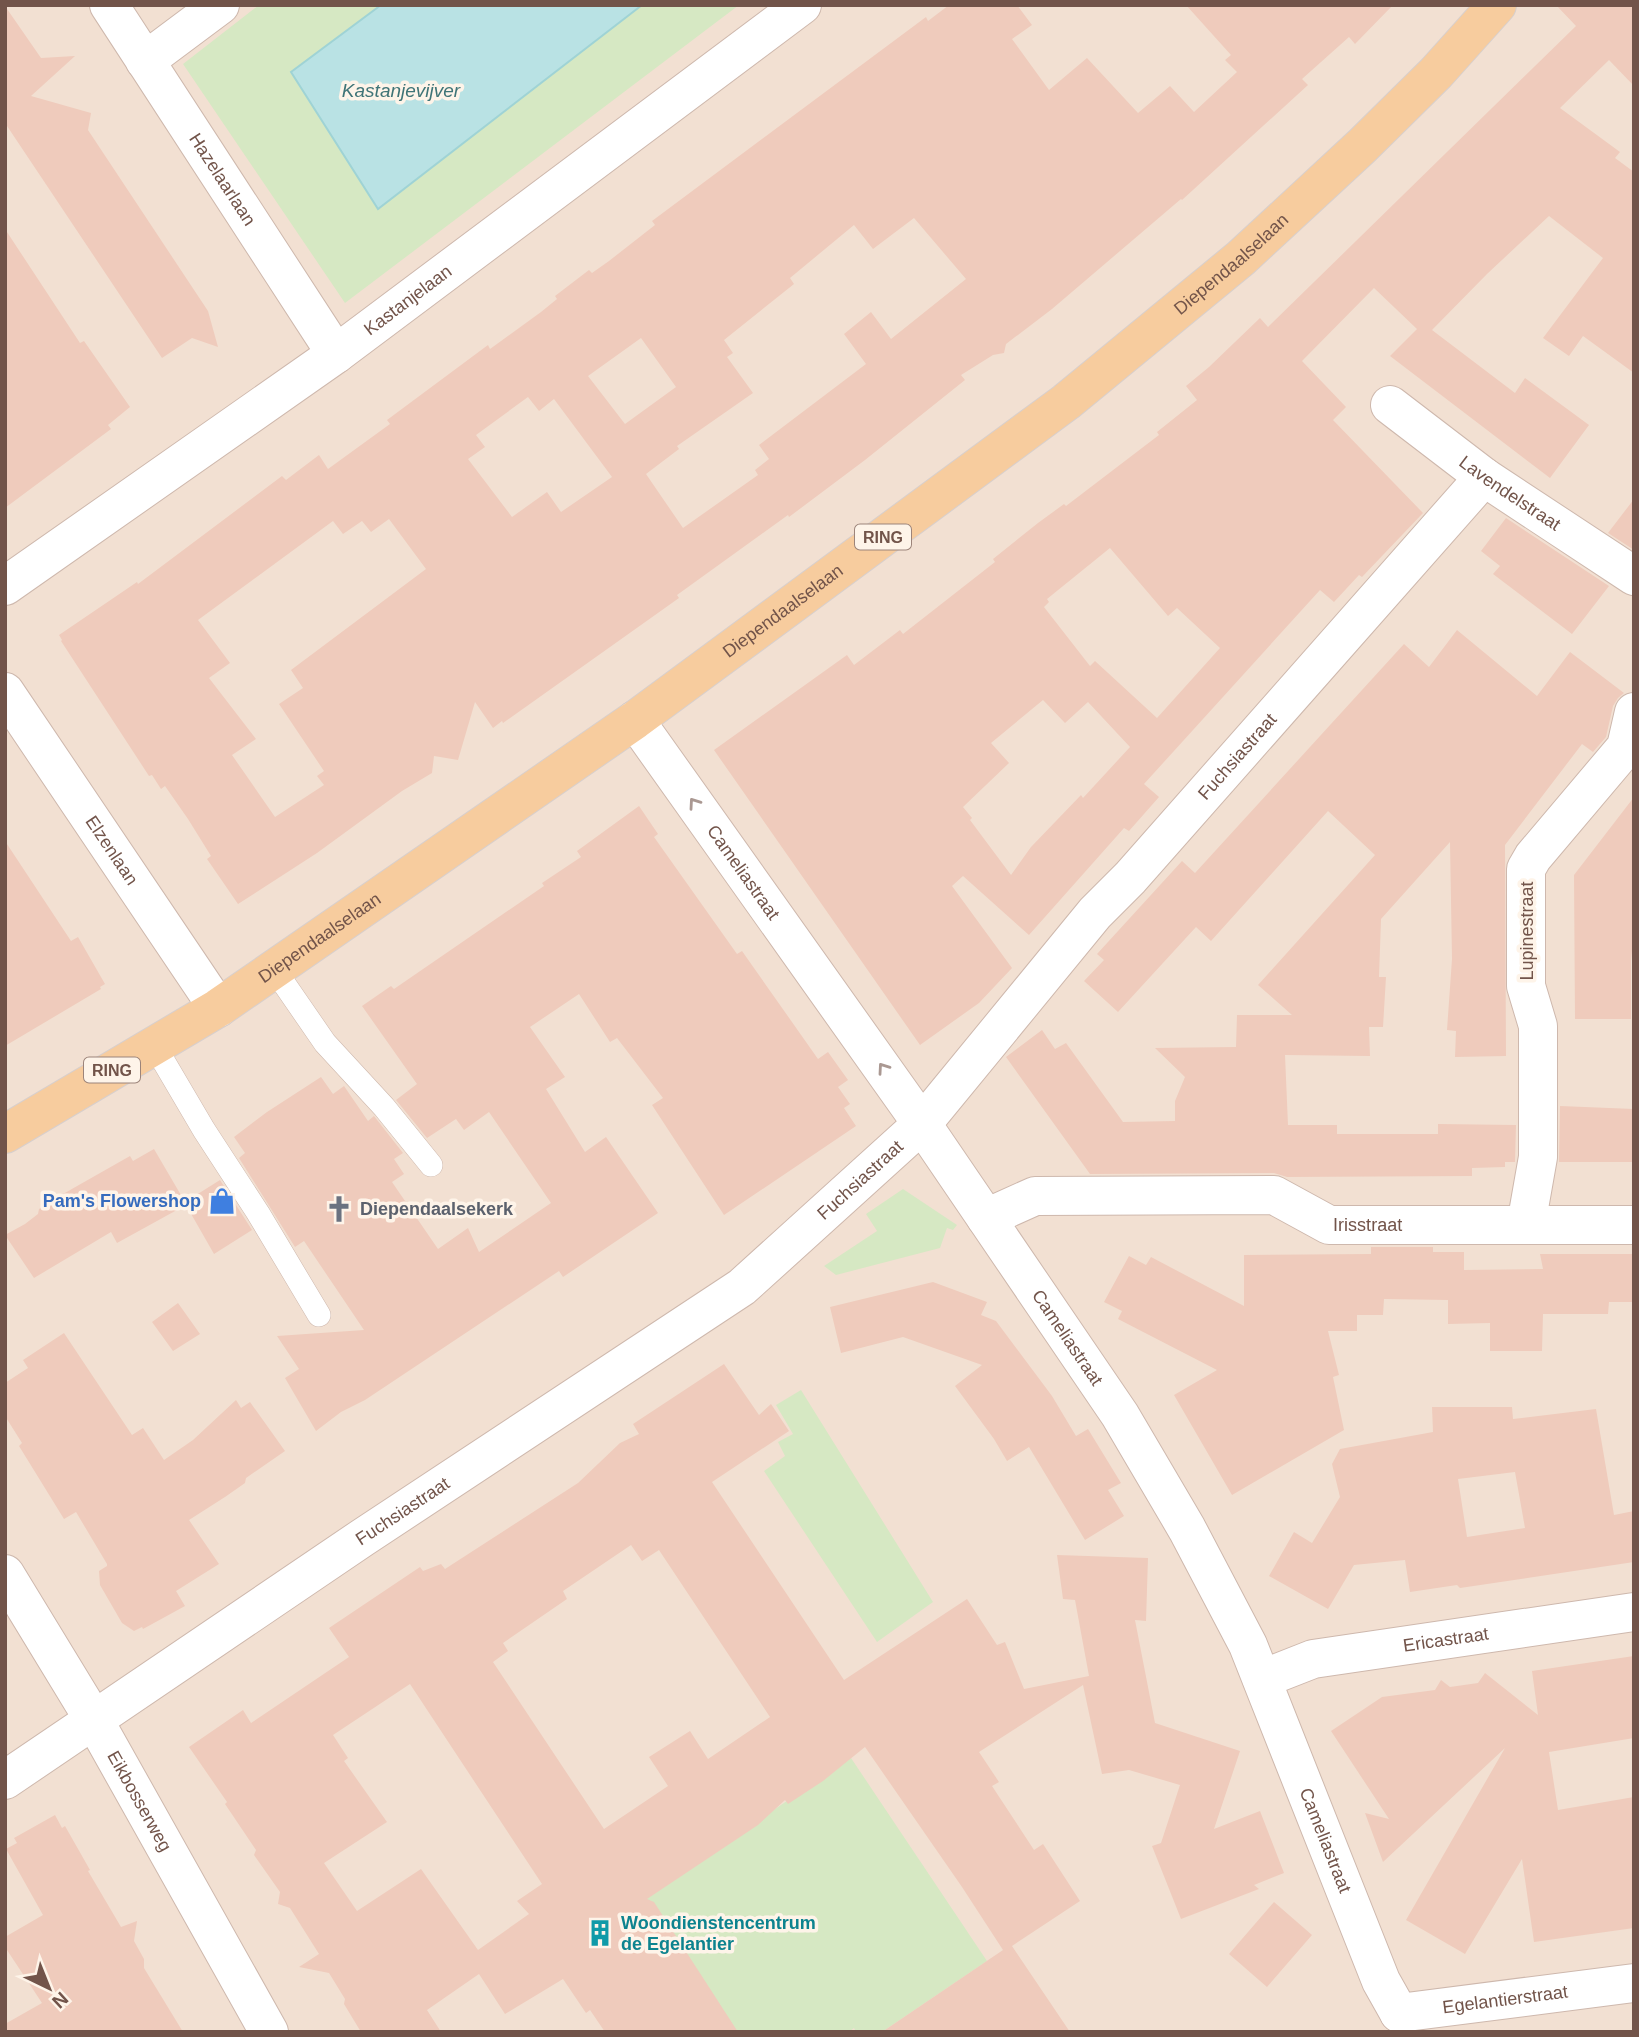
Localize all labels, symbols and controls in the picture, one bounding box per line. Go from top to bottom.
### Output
water label: Kastanjevijver [342,80,461,101]
street label: Hazelaarlaan [185,129,260,229]
street label: Diependaalselaan [1170,210,1292,319]
street label: Kastanjelaan [360,261,456,339]
street label: Lavendelstraat [1455,452,1564,535]
road number: RING [855,524,911,550]
street label: Diependaalselaan [719,560,847,662]
street label: Fuchsiastraat [1194,709,1281,804]
one-way arrow [690,798,702,811]
street label: Elzenlaan [81,812,142,889]
street label: Cameliastraat [703,821,784,924]
street label: Lupinestraat [1517,881,1537,981]
street label: Diependaalselaan [255,889,385,987]
road number: RING [84,1058,140,1082]
one-way arrow [878,1063,891,1076]
street label: Fuchsiastraat [813,1136,907,1224]
shop icon: Pam's Flowershop [207,1186,237,1216]
place label: Pam's Flowershop [43,1191,201,1211]
church icon: Diependaalsekerk [324,1194,354,1224]
place label: Diependaalsekerk [360,1199,514,1219]
street label: Irisstraat [1333,1215,1402,1235]
street label: Cameliastraat [1028,1286,1107,1389]
street label: Fuchsiastraat [352,1473,453,1549]
street label: Ericastraat [1402,1623,1490,1656]
street label: Eikbosserweg [103,1747,176,1855]
street label: Cameliastraat [1296,1785,1355,1896]
place label: Woondienstencentrum de Egelantier [621,1913,816,1954]
building icon: Woondienstencentrum de Egelantier [585,1918,615,1948]
north arrow [14,1953,84,2023]
street label: Egelantierstraat [1441,1982,1569,2017]
text: N [48,1988,72,2012]

